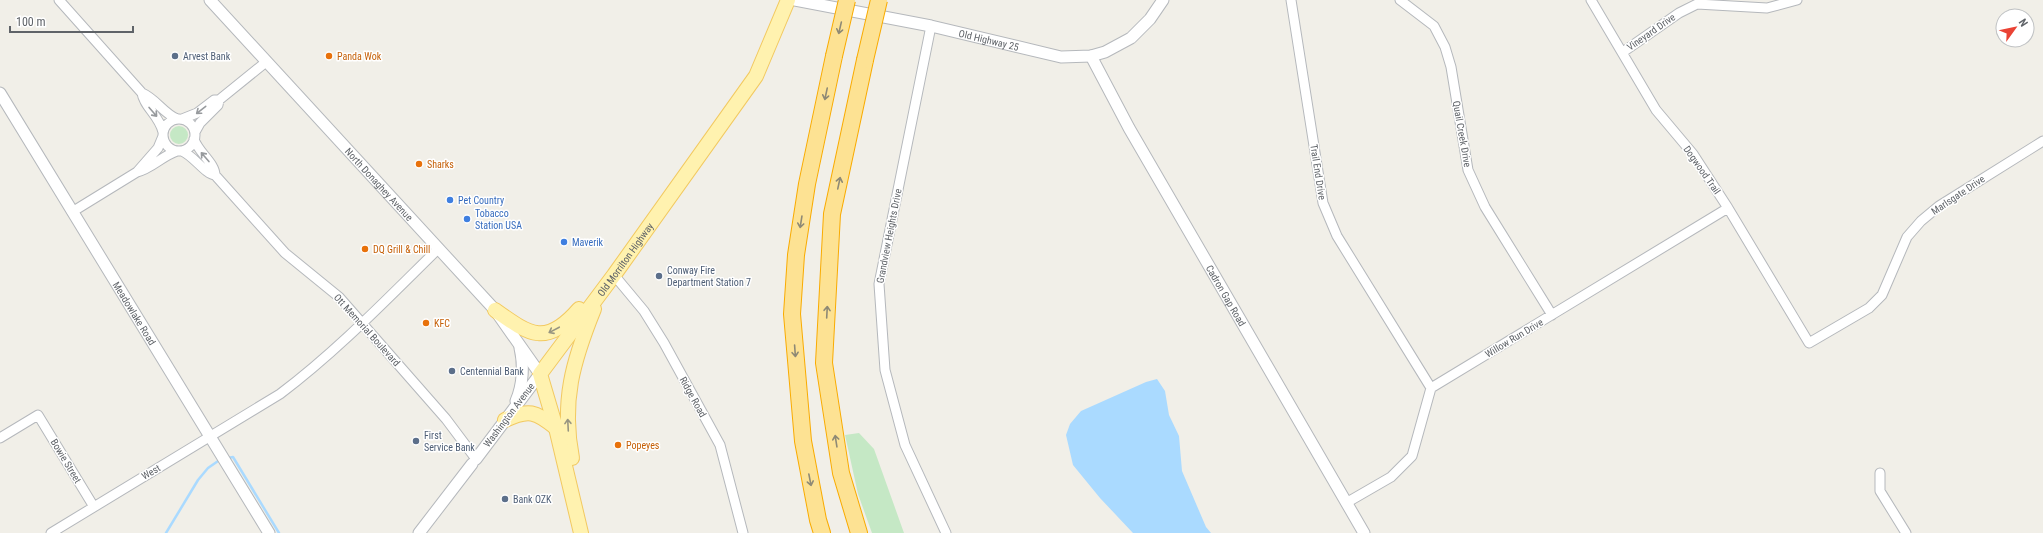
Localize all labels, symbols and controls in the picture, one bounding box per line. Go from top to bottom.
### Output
scale bar [10,8,133,34]
north arrow [1995,8,2035,48]
street label: Vineyard Drive [1625,11,1678,53]
text: 100 m [16,15,46,29]
text: N [2016,16,2030,29]
one-way arrow [836,21,844,34]
street label: Old Highway 25 [958,27,1020,52]
marker: Arvest Bank [170,51,180,61]
place label: Arvest Bank [183,51,231,62]
marker: Panda Wok [324,51,334,61]
place label: Panda Wok [337,51,382,62]
one-way arrow [821,87,829,100]
street label: Quail Creek Drive [1451,100,1473,168]
one-way arrow [195,106,206,115]
one-way arrow [149,107,158,117]
street label: Trail End Drive [1308,143,1328,201]
street label: Dogwood Trail [1681,144,1723,196]
street label: North Donaghey Avenue [343,145,416,223]
one-way arrow [200,152,209,163]
marker: Sharks [414,159,424,169]
place label: Sharks [427,159,454,170]
street label: Marlsgate Drive [1929,173,1987,217]
one-way arrow [835,177,843,190]
street label: Grandview Heights Drive [874,187,904,284]
marker: Pet Country [445,195,455,205]
place label: Pet Country [458,195,504,206]
place label: Tobacco Station USA [475,208,522,231]
marker: Tobacco Station USA [462,214,472,224]
one-way arrow [797,215,805,228]
street label: Old Morrilton Highway [595,221,655,298]
marker: Maverik [559,237,569,247]
place label: Maverik [572,237,604,248]
marker: DQ Grill & Chill [360,244,370,254]
place label: DQ Grill & Chill [373,244,430,255]
street label: Cadron Gap Road [1204,263,1248,328]
place label: Conway Fire Department Station 7 [667,265,751,288]
marker: Conway Fire Department Station 7 [654,271,664,281]
street label: Meadowlake Road [111,279,158,347]
street label: Ott Memorial Boulevard [332,292,402,368]
one-way arrow [823,306,831,319]
street label: Willow Run Drive [1483,316,1545,360]
marker: KFC [421,318,431,328]
place label: KFC [434,318,450,329]
one-way arrow [548,326,560,334]
one-way arrow [791,344,798,357]
marker: Centennial Bank [447,366,457,376]
place label: Centennial Bank [460,366,524,377]
street label: Ridge Road [677,375,709,419]
street label: Washington Avenue [481,380,537,449]
one-way arrow [564,419,572,432]
place label: First Service Bank [424,430,475,453]
one-way arrow [832,435,840,448]
marker: First Service Bank [411,436,421,446]
street label: Bowie Street [48,437,84,485]
marker: Popeyes [613,440,623,450]
place label: Popeyes [626,440,660,451]
street label: West [140,462,162,482]
one-way arrow [807,473,815,486]
marker: Bank OZK [500,494,510,504]
place label: Bank OZK [513,494,552,505]

